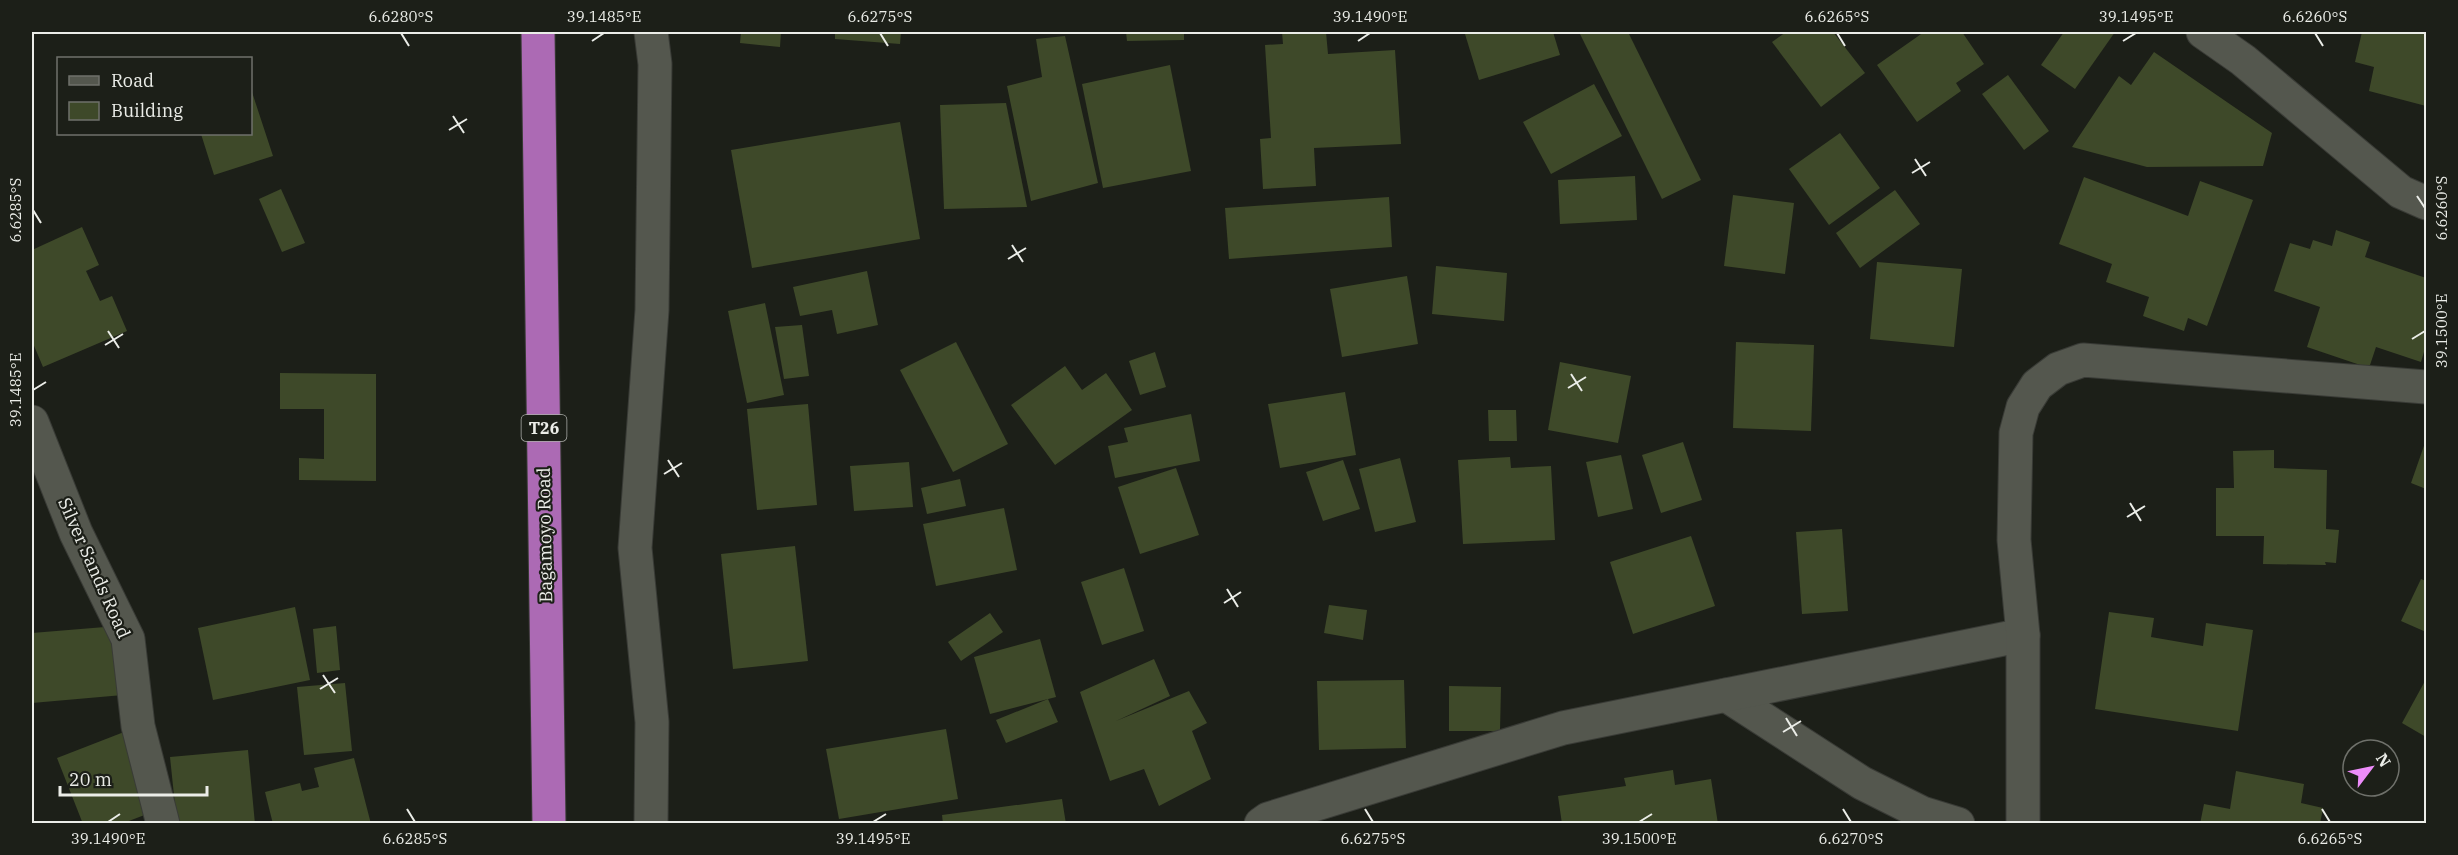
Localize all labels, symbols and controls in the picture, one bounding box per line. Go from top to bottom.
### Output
text: 6.6280°S [369,7,433,26]
text: 39.1485°E [567,7,641,26]
text: 6.6275°S [848,7,912,26]
text: 39.1490°E [1333,7,1407,26]
text: 6.6265°S [1805,7,1869,26]
text: 39.1495°E [2099,7,2173,26]
text: 6.6260°S [2283,7,2347,26]
legend [57,57,252,135]
text: Road [111,69,154,92]
text: Building [111,99,183,122]
text: 6.6260°S [2432,176,2451,240]
text: 6.6285°S [6,178,25,242]
text: 39.1500°E [2432,294,2451,368]
text: 39.1485°E [6,353,25,427]
road number: T26 [522,415,566,441]
street label: Bagamoyo Road [532,467,557,603]
street label: Silver Sands Road [53,494,136,642]
north arrow [2341,738,2401,798]
text: N [2372,749,2396,771]
scale bar [60,759,207,797]
text: 20 m [69,768,112,791]
text: 39.1490°E [71,829,145,848]
text: 6.6285°S [383,829,447,848]
text: 39.1495°E [836,829,910,848]
text: 6.6275°S [1341,829,1405,848]
text: 39.1500°E [1602,829,1676,848]
text: 6.6270°S [1819,829,1883,848]
text: 6.6265°S [2298,829,2362,848]

